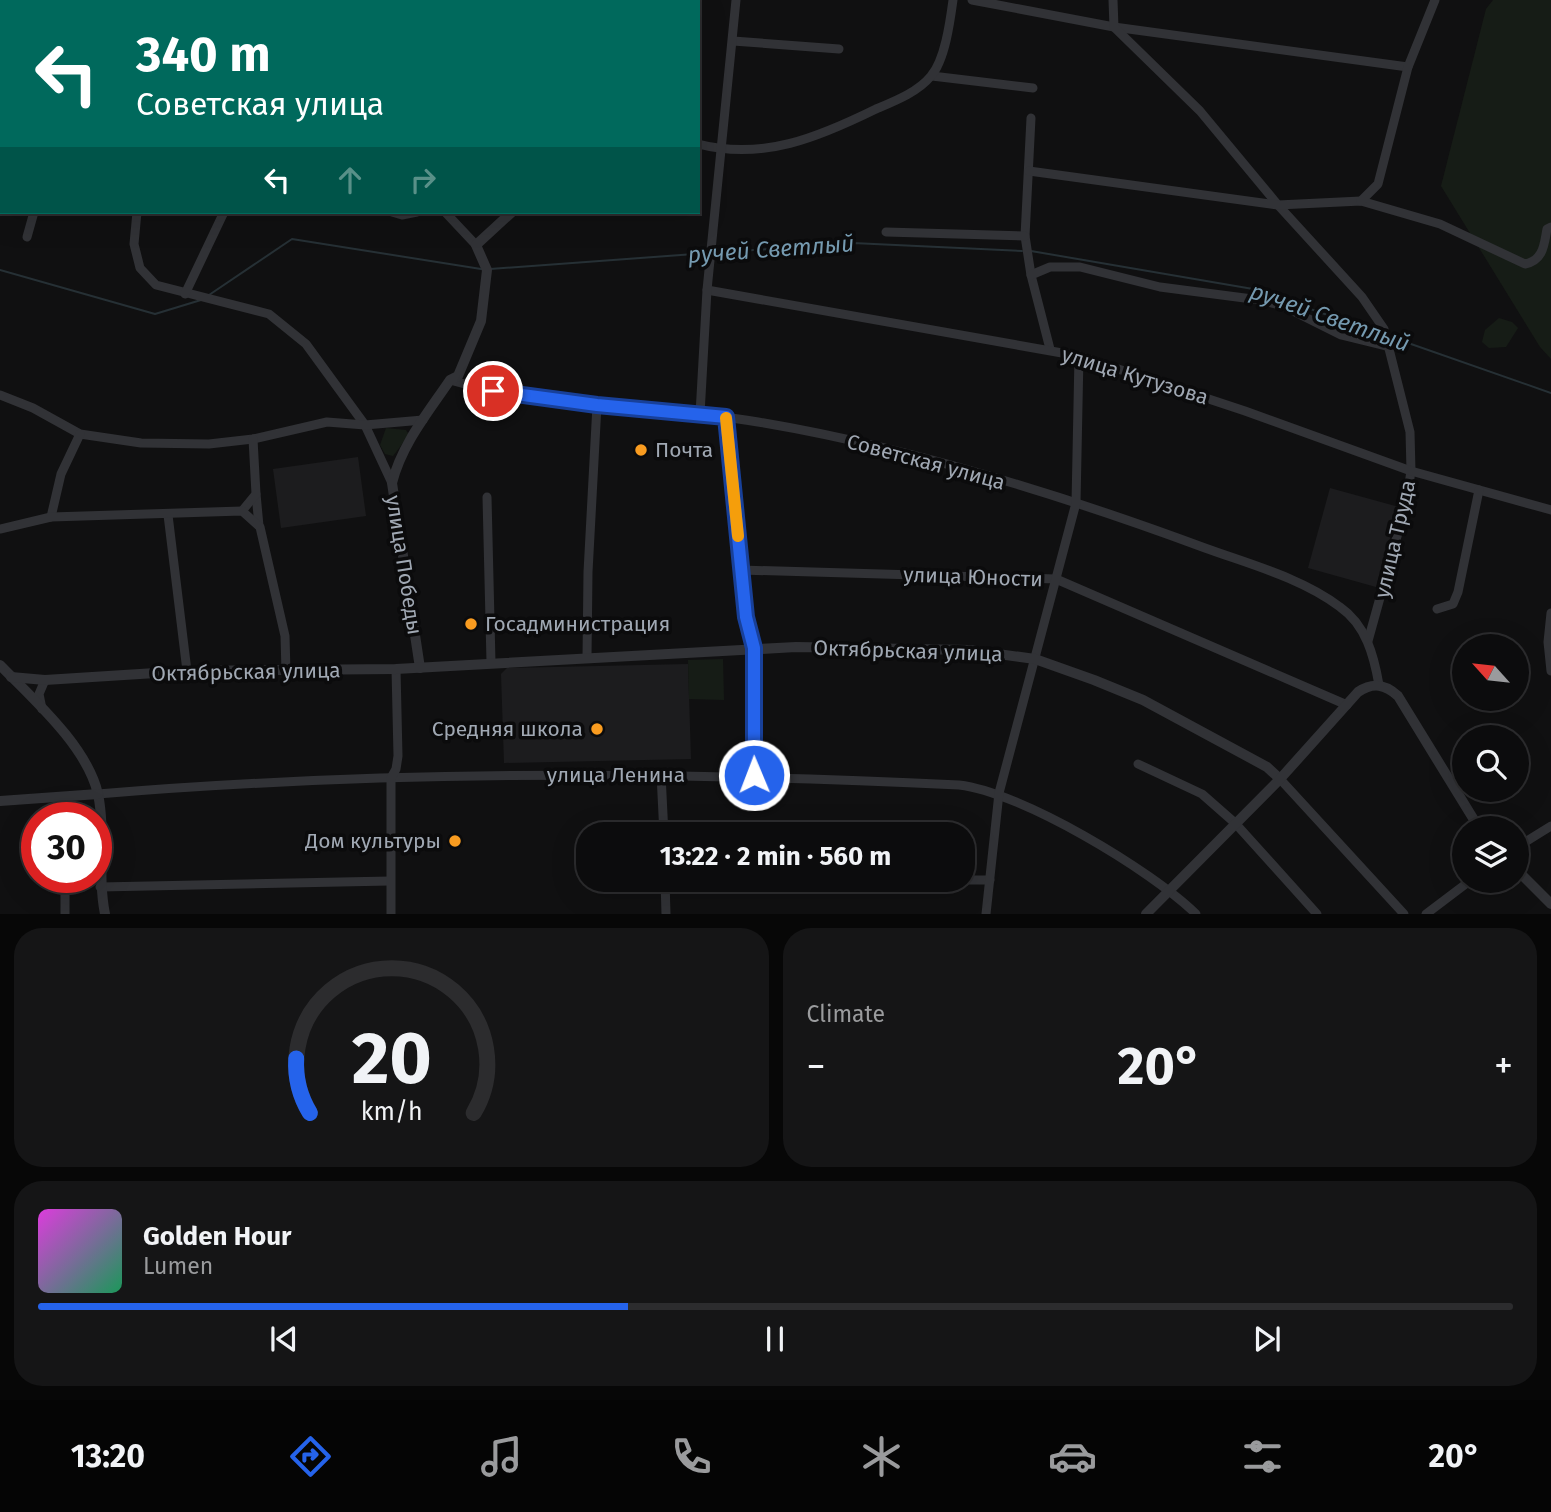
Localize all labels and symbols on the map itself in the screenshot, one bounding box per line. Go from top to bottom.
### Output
water label: ручей Светлый [687,229,855,269]
water label: ручей Светлый [1247,277,1413,357]
street label: улица Кутузова [1059,341,1211,411]
pin [463,361,523,421]
street label: Советская улица [844,428,1008,496]
place label: Почта [655,437,713,463]
marker: Почта [633,442,649,458]
street label: улица Труда [1369,477,1421,601]
street label: улица Победы [380,493,428,637]
street label: улица Юности [903,562,1043,592]
place label: Госадминистрация [485,611,670,637]
marker: Госадминистрация [463,616,479,632]
north arrow [1452,634,1530,710]
street label: Октябрьская улица [813,635,1003,667]
street label: Октябрьская улица [151,657,341,687]
place label: Средняя школа [432,716,583,742]
marker: Средняя школа [589,721,605,737]
position arrow [717,738,791,812]
street label: улица Ленина [547,762,685,788]
speed limit sign: 30 [21,802,112,893]
place label: Дом культуры [304,828,441,854]
marker: Дом культуры [447,833,463,849]

